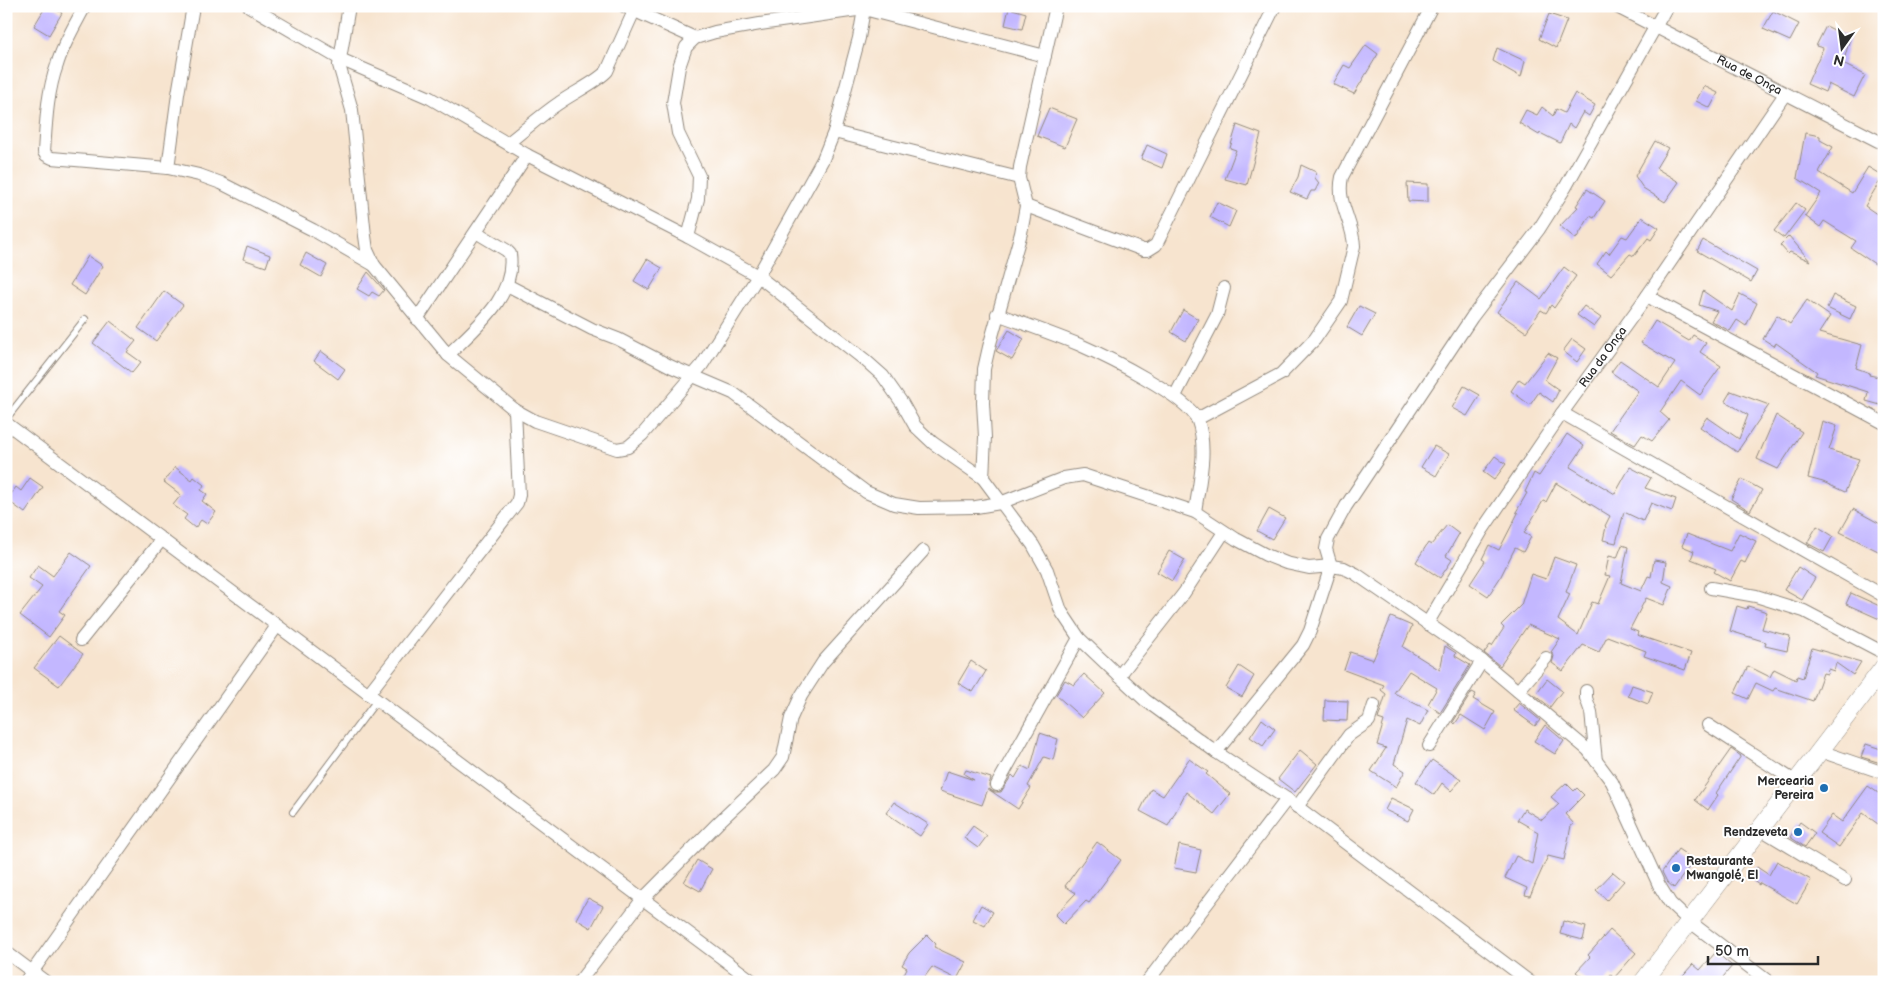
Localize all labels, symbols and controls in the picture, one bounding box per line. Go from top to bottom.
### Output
north arrow [1818,22,1868,72]
text: N [1832,51,1846,70]
street label: Rua de Onça [1714,52,1785,98]
street label: Rua da Onça [1576,323,1630,390]
place label: Mercearia Pereira [1757,774,1814,803]
marker: Mercearia Pereira [1818,782,1830,794]
place label: Rendzeveta [1724,825,1788,840]
marker: Rendzeveta [1792,826,1804,838]
place label: Restaurante Mwangolé, El [1686,854,1758,883]
marker: Restaurante Mwangolé, El [1670,862,1682,874]
scale bar [1708,933,1818,965]
text: 50 m [1715,942,1749,961]

